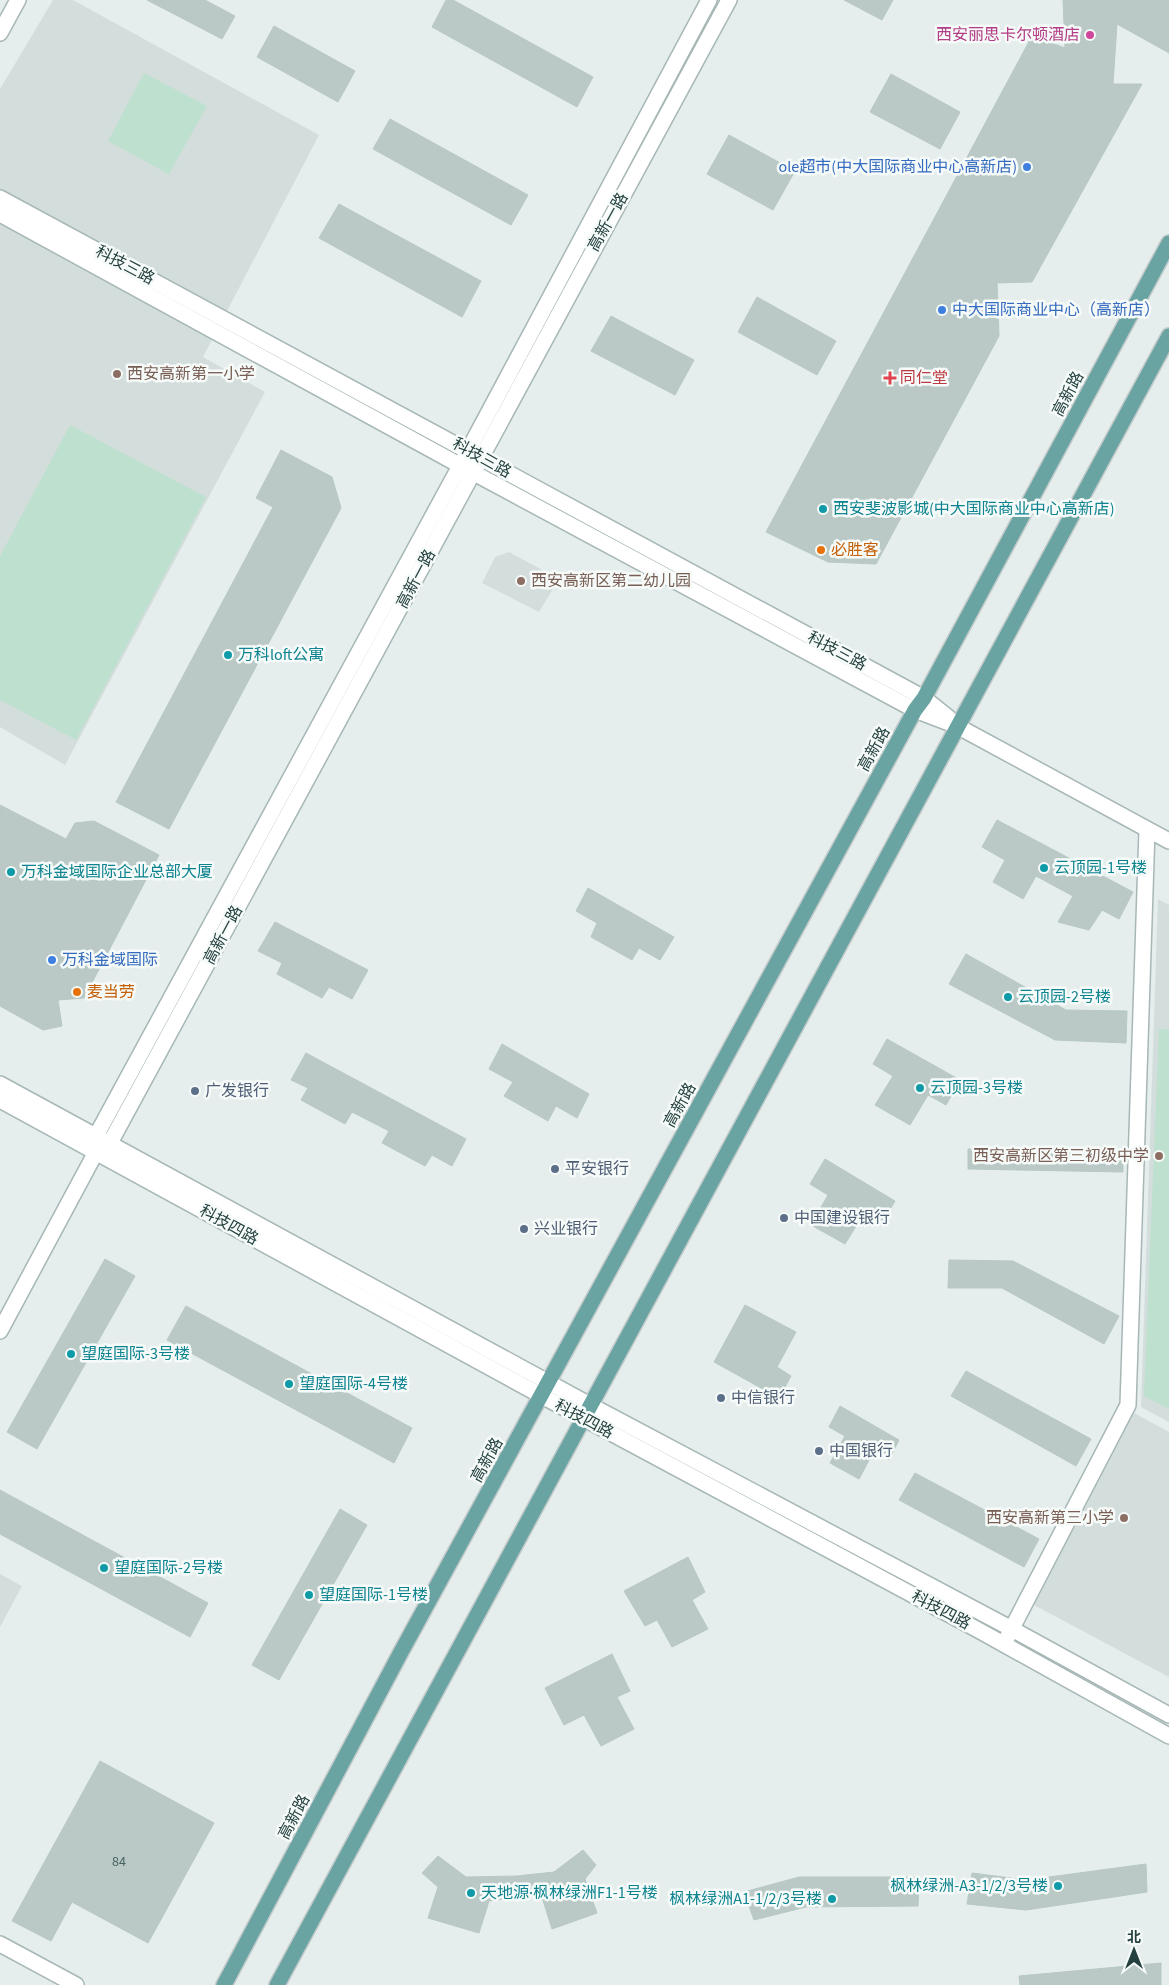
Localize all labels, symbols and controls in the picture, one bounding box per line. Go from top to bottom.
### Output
place label: 西安丽思卡尔顿酒店 [936,24,1080,46]
marker: 西安丽思卡尔顿酒店 [1084,29,1096,41]
place label: ole超市(中大国际商业中心高新店) [779,156,1017,178]
marker: ole超市(中大国际商业中心高新店) [1021,161,1033,173]
street label: 高新一路 [583,189,633,255]
street label: 科技三路 [92,240,158,290]
place label: 中大国际商业中心（高新店） [952,299,1160,321]
marker: 中大国际商业中心（高新店） [936,304,948,316]
place label: 西安高新第一小学 [127,363,255,385]
place label: 同仁堂 [900,367,948,389]
marker: 西安高新第一小学 [111,368,123,380]
street label: 高新路 [1047,368,1089,420]
marker: 同仁堂 [884,372,896,384]
street label: 科技三路 [449,433,515,483]
place label: 西安斐波影城(中大国际商业中心高新店) [833,498,1115,520]
marker: 西安斐波影城(中大国际商业中心高新店) [817,503,829,515]
place label: 必胜客 [831,539,879,561]
marker: 必胜客 [815,544,827,556]
street label: 高新一路 [391,546,441,612]
place label: 西安高新区第二幼儿园 [531,570,691,592]
marker: 西安高新区第二幼儿园 [515,575,527,587]
street label: 科技三路 [804,626,870,676]
place label: 万科loft公寓 [238,644,324,666]
marker: 万科loft公寓 [222,649,234,661]
street label: 高新路 [853,723,895,775]
place label: 云顶园-1号楼 [1054,857,1147,879]
place label: 万科金域国际企业总部大厦 [21,861,213,883]
marker: 云顶园-1号楼 [1038,862,1050,874]
marker: 万科金域国际企业总部大厦 [5,866,17,878]
street label: 高新一路 [198,902,248,968]
place label: 万科金域国际 [62,949,158,971]
marker: 万科金域国际 [46,954,58,966]
place label: 麦当劳 [87,981,135,1003]
marker: 麦当劳 [71,986,83,998]
place label: 云顶园-2号楼 [1018,986,1111,1008]
marker: 云顶园-2号楼 [1002,991,1014,1003]
place label: 云顶园-3号楼 [930,1077,1023,1099]
street label: 高新路 [659,1079,701,1131]
place label: 广发银行 [205,1080,269,1102]
marker: 云顶园-3号楼 [914,1082,926,1094]
marker: 广发银行 [189,1085,201,1097]
place label: 西安高新区第三初级中学 [973,1145,1149,1167]
marker: 西安高新区第三初级中学 [1153,1150,1165,1162]
place label: 平安银行 [565,1158,629,1180]
marker: 平安银行 [549,1163,561,1175]
street label: 科技四路 [196,1200,262,1250]
place label: 中国建设银行 [794,1207,890,1229]
marker: 中国建设银行 [778,1212,790,1224]
place label: 兴业银行 [534,1218,598,1240]
marker: 兴业银行 [518,1223,530,1235]
place label: 望庭国际-3号楼 [81,1343,190,1365]
marker: 望庭国际-3号楼 [65,1348,77,1360]
place label: 望庭国际-4号楼 [299,1373,408,1395]
marker: 望庭国际-4号楼 [283,1378,295,1390]
place label: 中信银行 [731,1387,795,1409]
marker: 中信银行 [715,1392,727,1404]
street label: 科技四路 [551,1394,617,1444]
street label: 高新路 [466,1434,508,1486]
place label: 中国银行 [829,1440,893,1462]
marker: 中国银行 [813,1445,825,1457]
place label: 西安高新第三小学 [986,1507,1114,1529]
marker: 西安高新第三小学 [1118,1512,1130,1524]
place label: 望庭国际-2号楼 [114,1557,223,1579]
marker: 望庭国际-2号楼 [98,1562,110,1574]
place label: 望庭国际-1号楼 [319,1584,428,1606]
street label: 科技四路 [908,1585,974,1635]
marker: 望庭国际-1号楼 [303,1589,315,1601]
street label: 高新路 [273,1791,315,1843]
house number: 84 [112,1852,126,1872]
place label: 枫林绿洲-A3-1/2/3号楼 [890,1875,1048,1897]
marker: 枫林绿洲-A3-1/2/3号楼 [1052,1880,1064,1892]
place label: 天地源·枫林绿洲F1-1号楼 [481,1882,658,1904]
marker: 天地源·枫林绿洲F1-1号楼 [465,1887,477,1899]
place label: 枫林绿洲A1-1/2/3号楼 [669,1888,822,1910]
marker: 枫林绿洲A1-1/2/3号楼 [826,1893,838,1905]
north arrow [1109,1925,1159,1975]
text: 北 [1127,1928,1141,1948]

